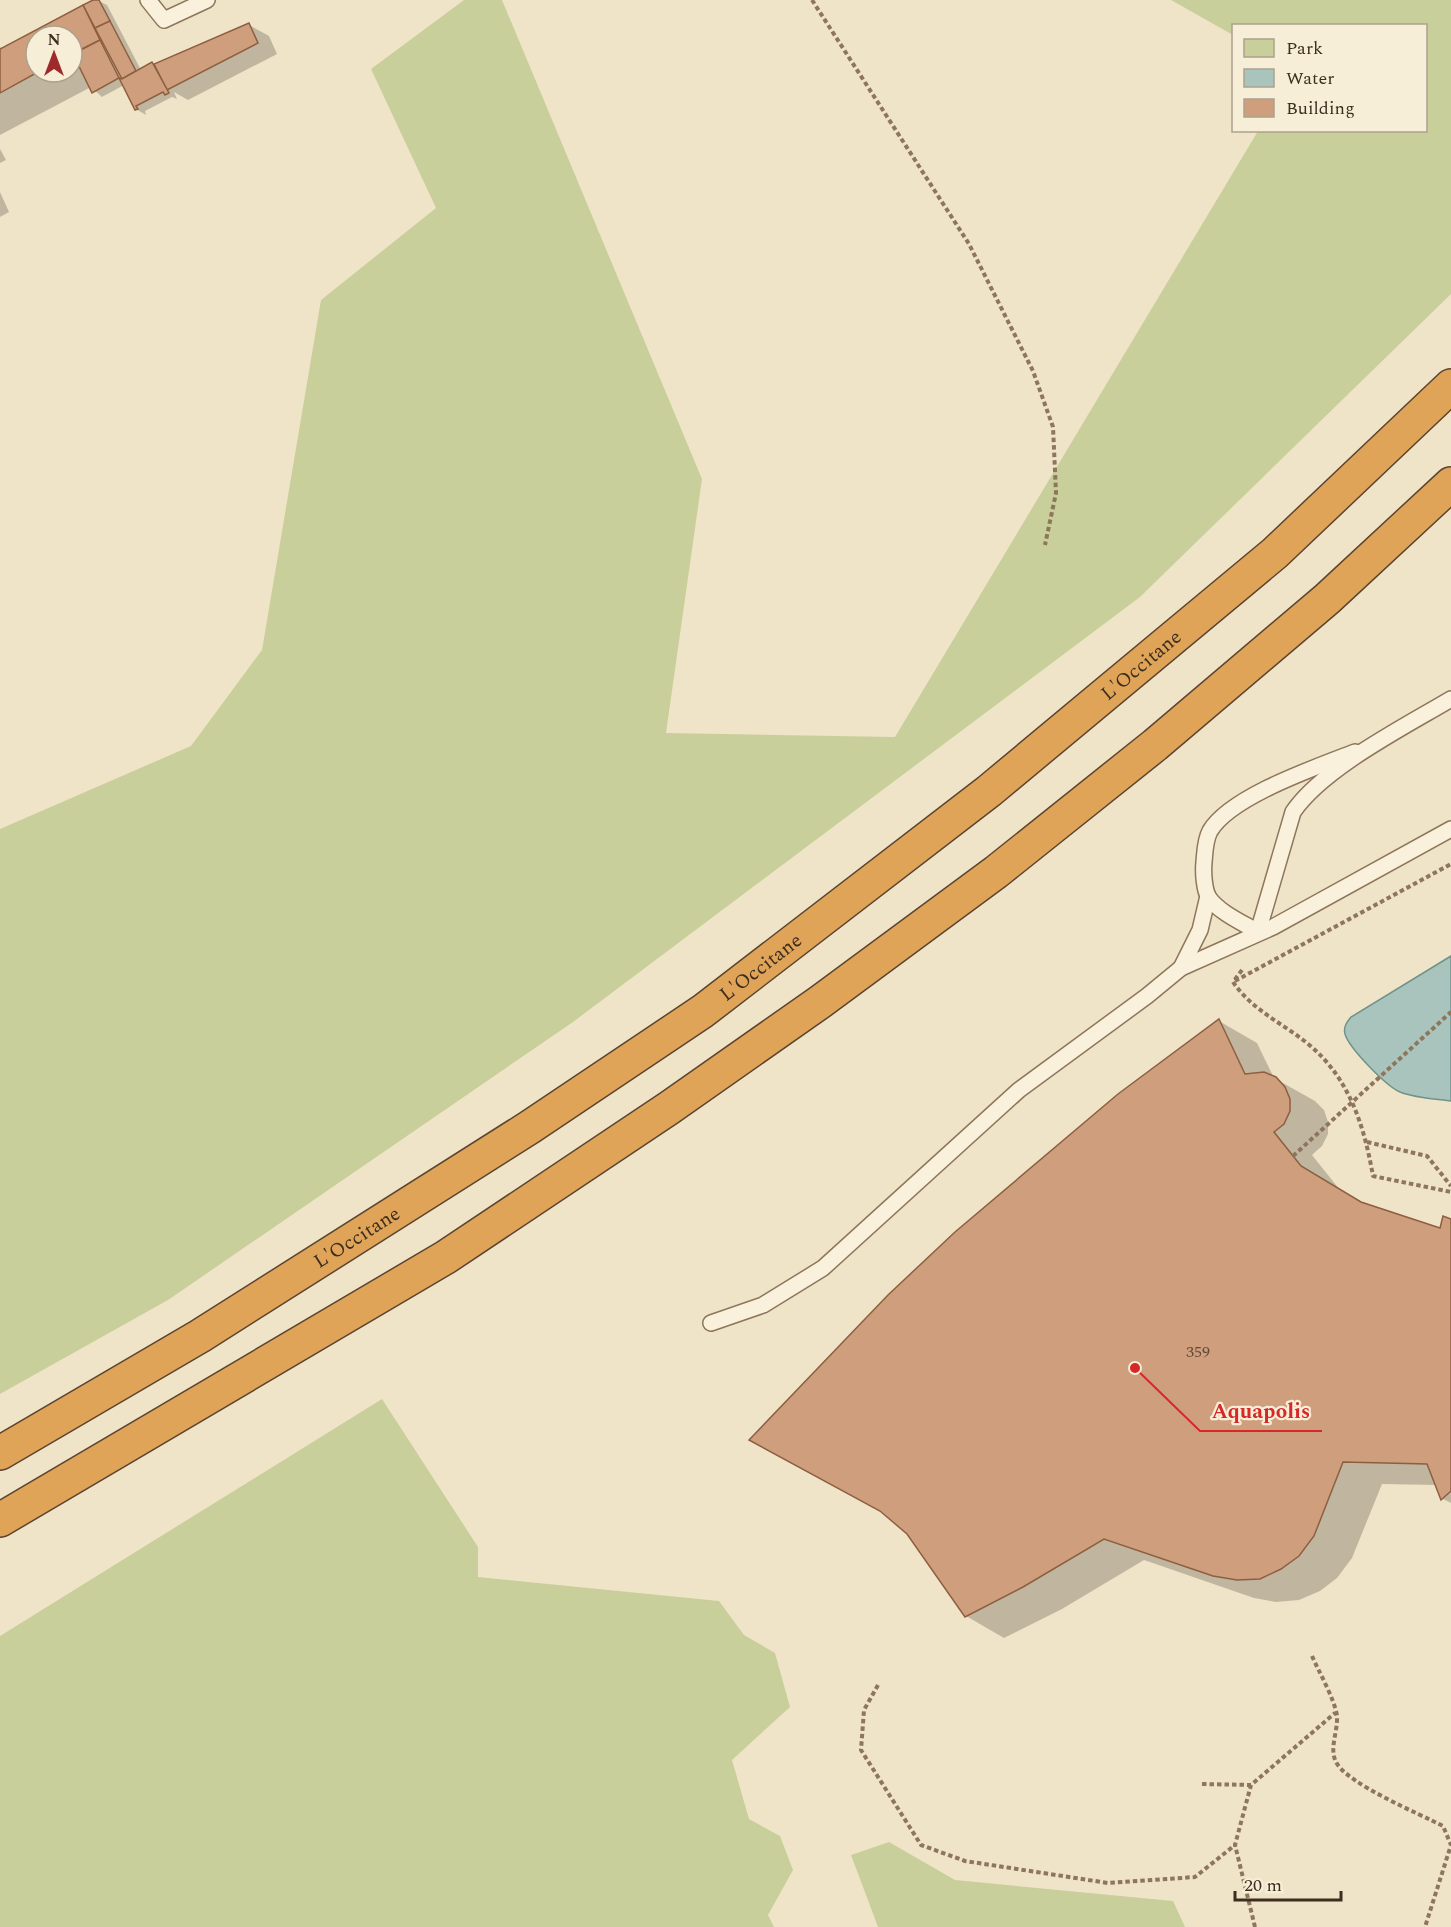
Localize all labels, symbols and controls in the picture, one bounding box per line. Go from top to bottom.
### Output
north arrow [24,24,84,84]
legend [1232,24,1427,132]
text: N [47,28,61,52]
text: Park [1286,35,1323,62]
text: Water [1286,65,1334,92]
text: Building [1286,95,1355,122]
street label: L'Occitane [1094,623,1189,708]
street label: L'Occitane [713,926,809,1009]
street label: L'Occitane [308,1199,406,1276]
house number: 359 [1186,1340,1210,1364]
callout: Aquapolis [1200,1392,1322,1431]
text: Aquapolis [1212,1396,1310,1428]
scale bar [1235,1864,1342,1902]
text: 20 m [1244,1872,1282,1899]

